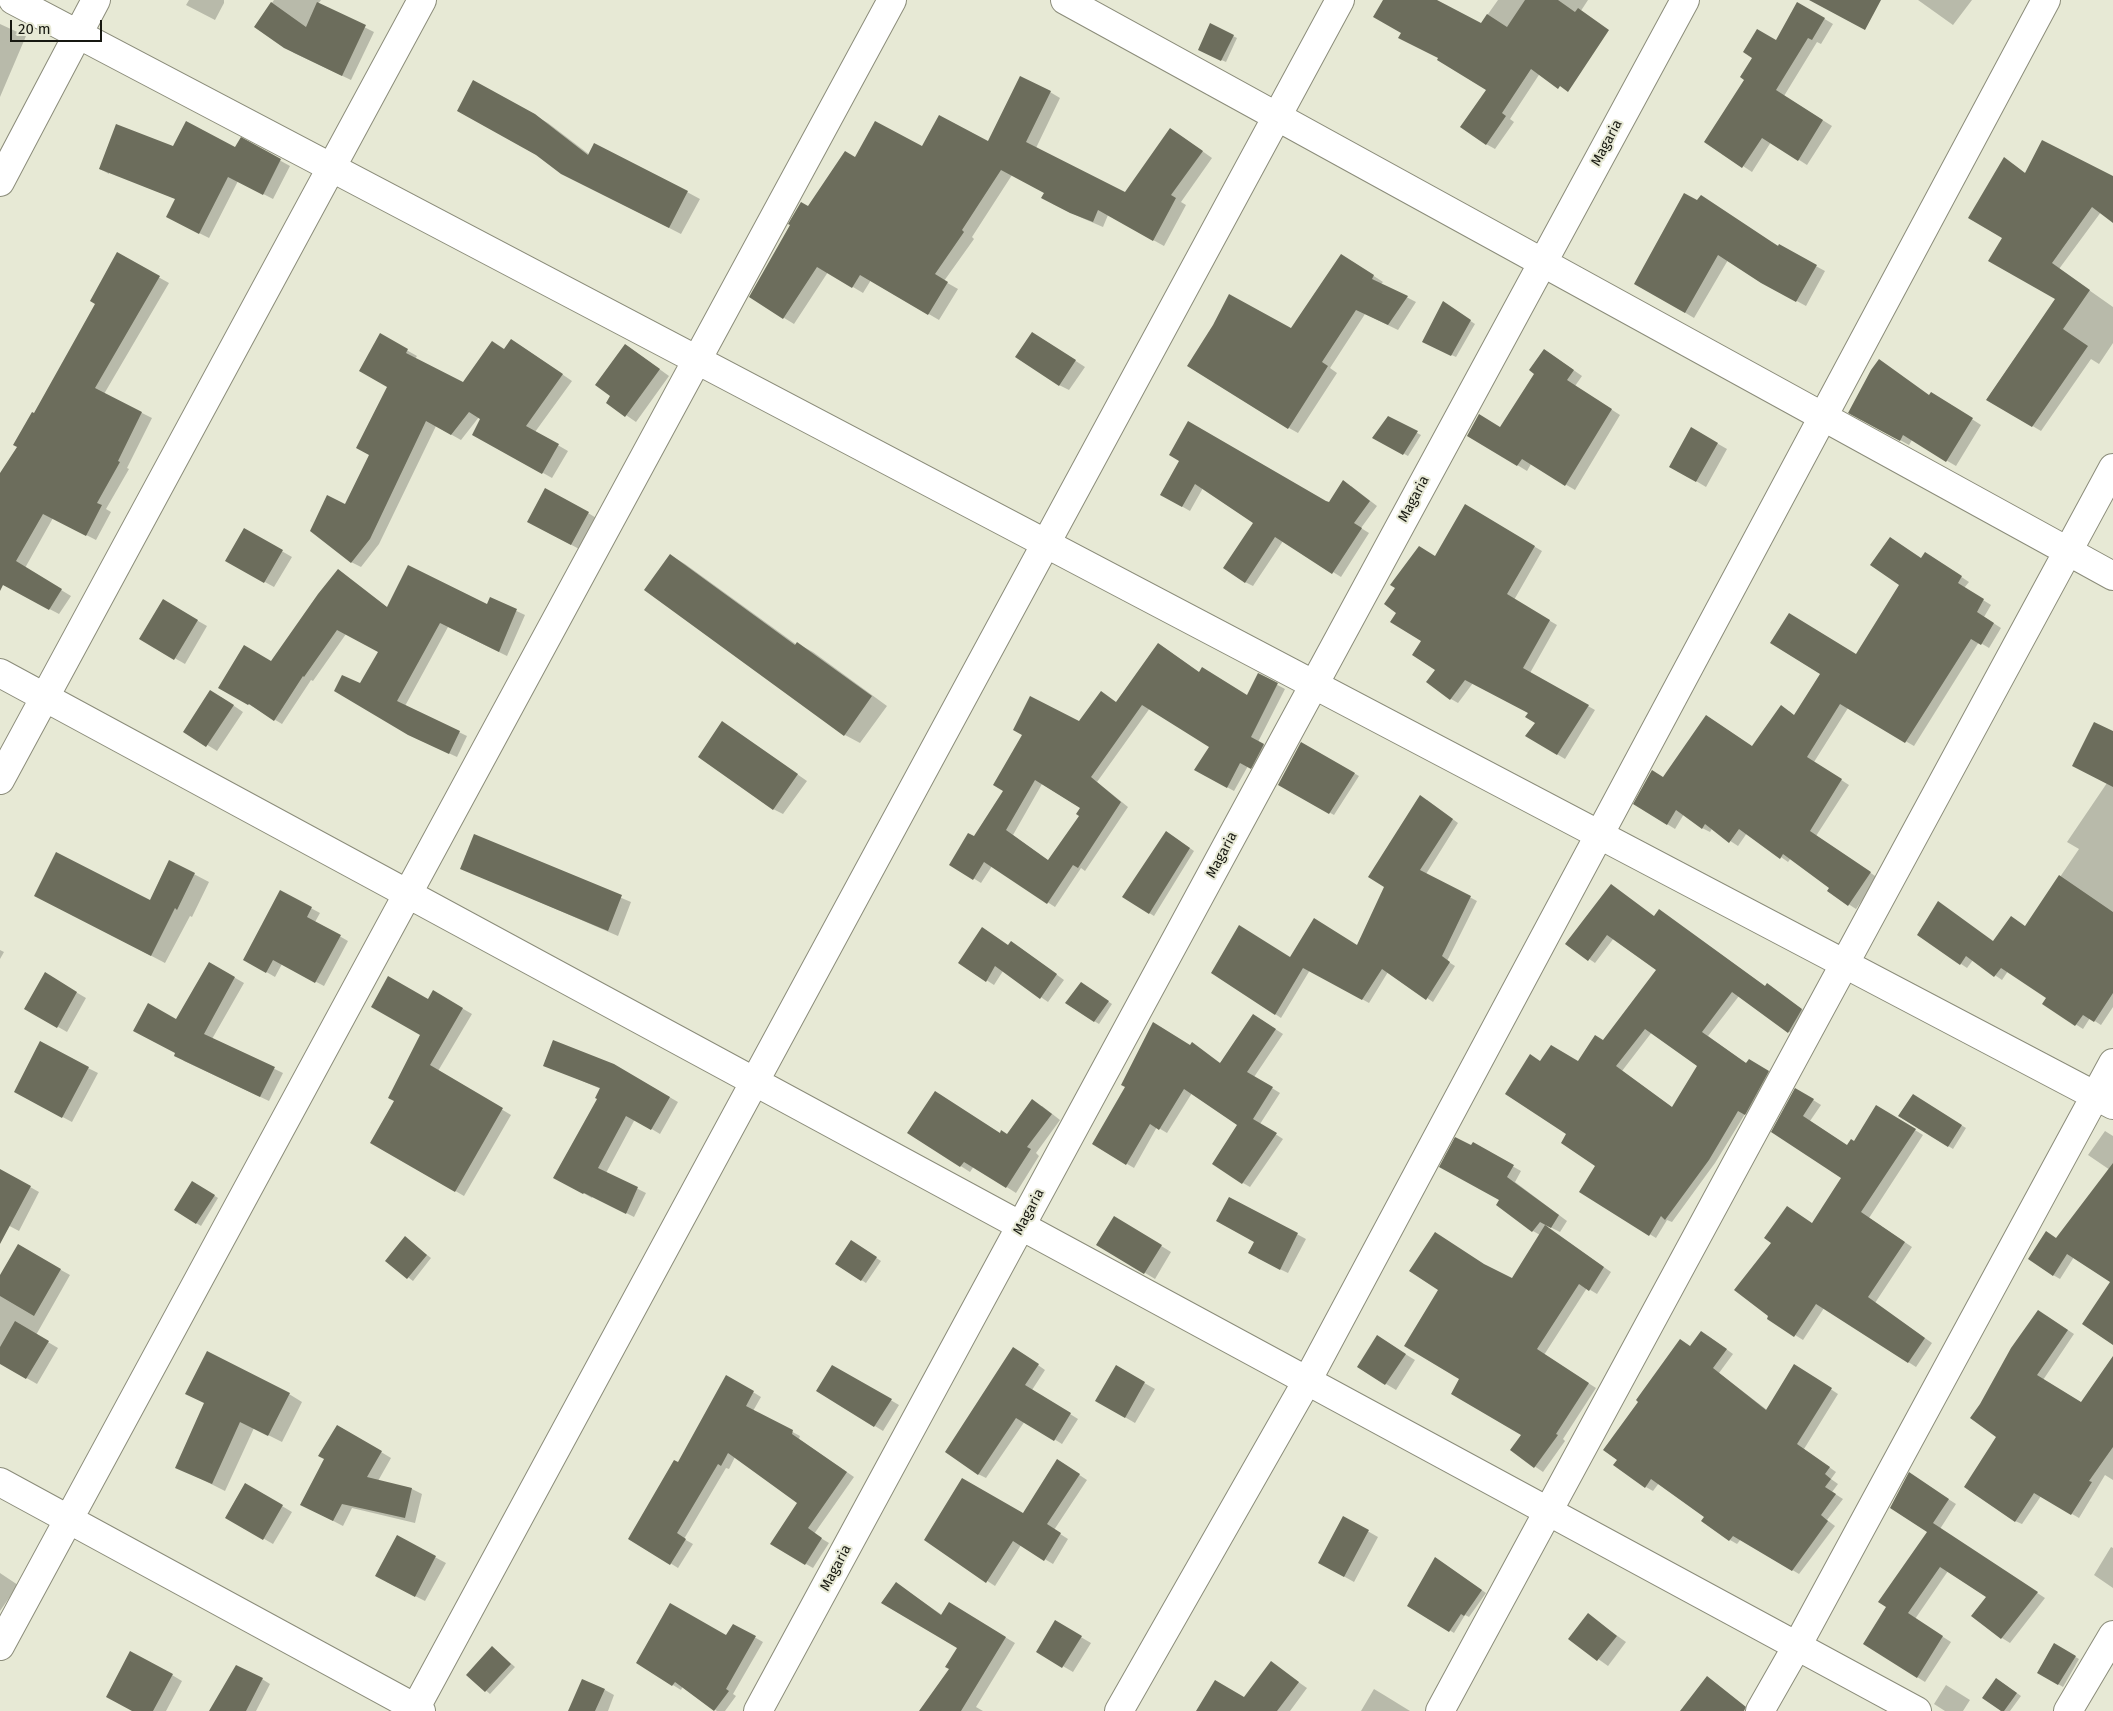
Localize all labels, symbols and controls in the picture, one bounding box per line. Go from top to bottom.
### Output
scale bar [12,10,105,42]
text: 20 m [18,20,51,38]
street label: Magaria [1588,117,1626,169]
street label: Magaria [1395,473,1433,525]
street label: Magaria [1203,829,1241,881]
street label: Magaria [1010,1186,1048,1238]
street label: Magaria [817,1542,855,1594]

